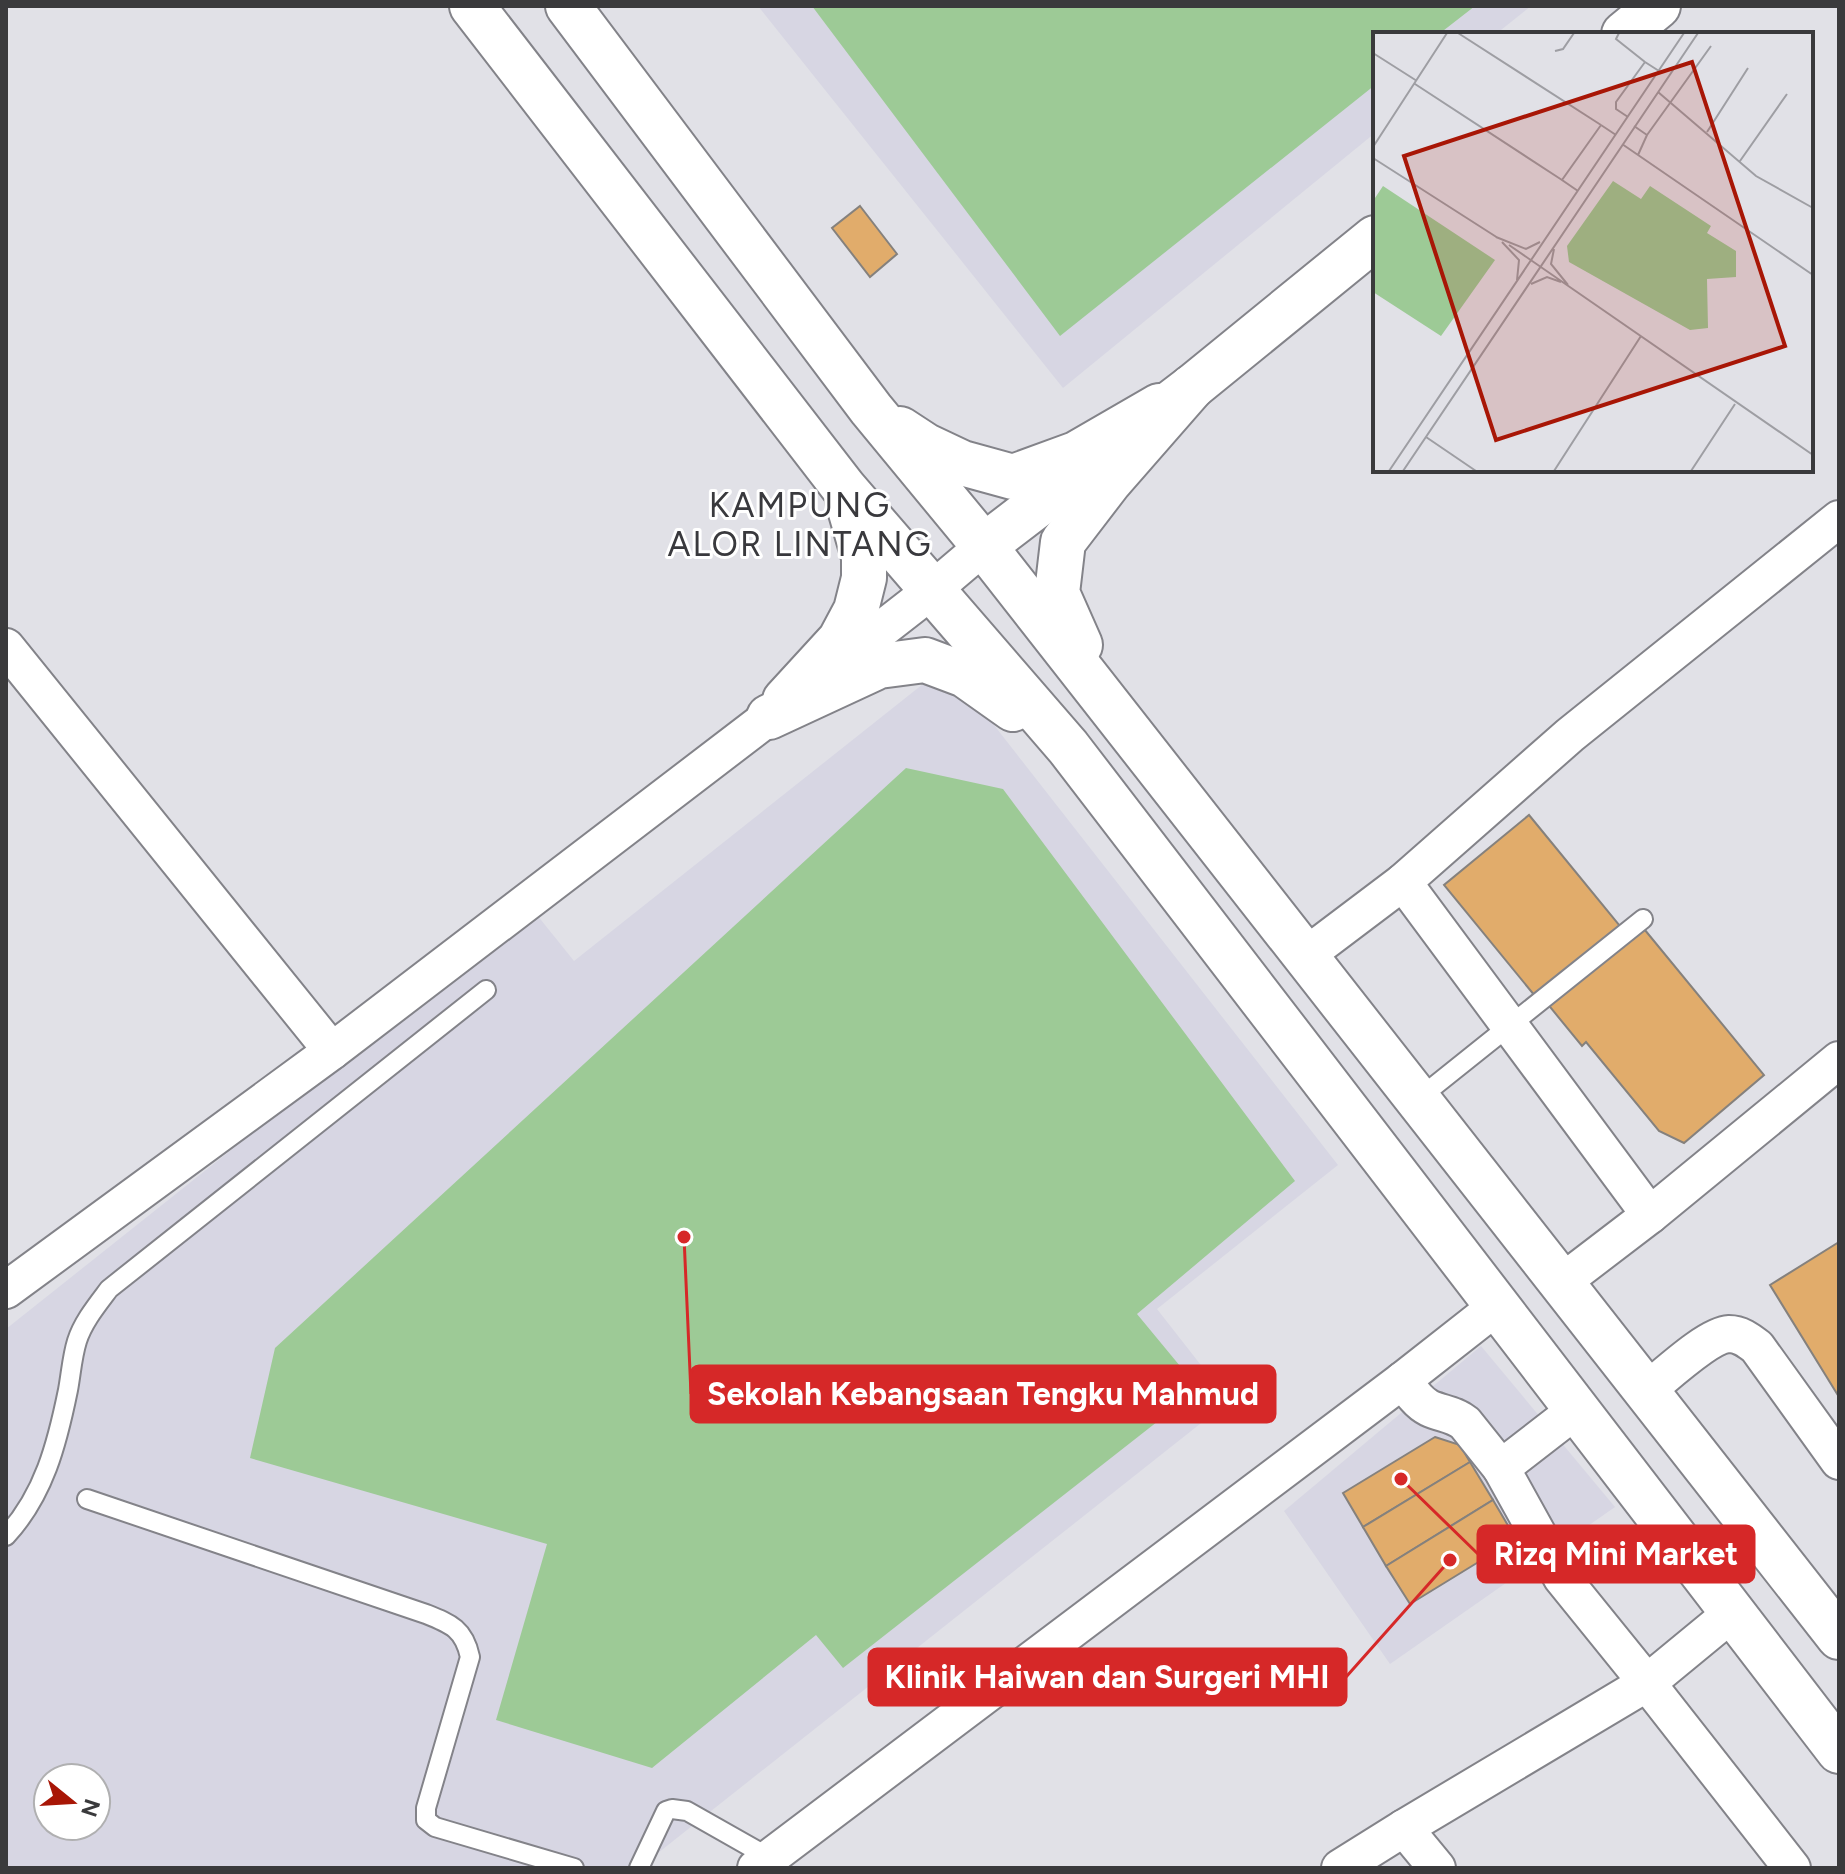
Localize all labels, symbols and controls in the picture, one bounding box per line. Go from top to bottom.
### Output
inset map [1373,32,1813,472]
district label: KAMPUNG ALOR LINTANG [668,485,932,565]
callout: Sekolah Kebangsaan Tengku Mahmud [691,1366,1275,1422]
text: Sekolah Kebangsaan Tengku Mahmud [707,1375,1259,1413]
callout: Rizq Mini Market [1478,1526,1754,1582]
text: Rizq Mini Market [1494,1535,1738,1573]
callout: Klinik Haiwan dan Surgeri MHI [869,1649,1346,1705]
text: Klinik Haiwan dan Surgeri MHI [885,1658,1329,1696]
north arrow [32,1762,112,1842]
text: N [75,1796,106,1820]

